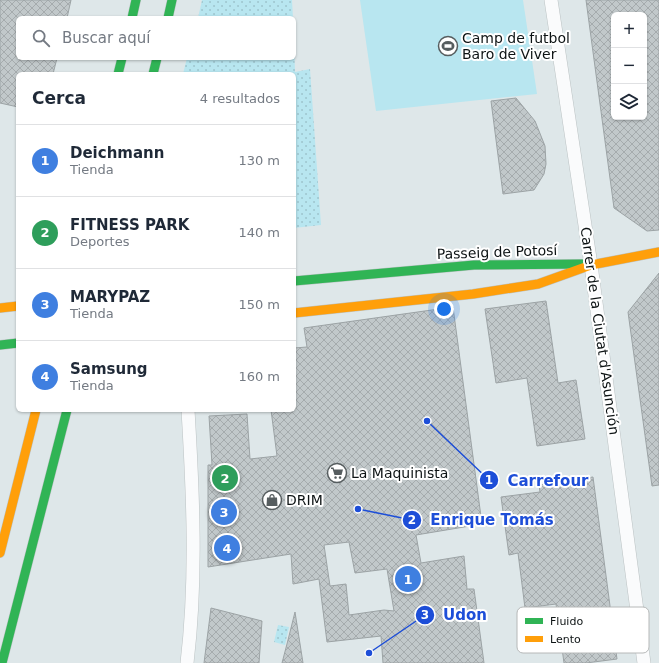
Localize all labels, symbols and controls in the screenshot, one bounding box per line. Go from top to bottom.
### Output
map controls [611,12,647,120]
button: + [611,12,647,48]
search box [16,16,296,60]
icon: search [30,27,52,49]
text: Buscar aquí [62,29,150,47]
place label: Camp de futbol Baro de Viver [462,30,570,62]
sports icon: Camp de futbol Baro de Viver [437,35,459,57]
button: − [611,48,647,84]
button: layers [611,84,647,120]
text: Cerca [32,88,86,108]
text: 4 resultados [200,91,280,106]
text: Deichmann [70,144,164,162]
text: 1 [40,153,50,168]
text: 130 m [238,153,280,168]
text: Tienda [70,162,114,177]
text: FITNESS PARK [70,216,189,234]
text: 2 [40,225,50,240]
text: 140 m [238,225,280,240]
street label: Carrer de la Ciutat d'Asunción [577,226,623,436]
text: Deportes [70,234,129,249]
street label: Passeig de Potosí [436,242,559,262]
text: MARYPAZ [70,288,150,306]
text: 3 [40,297,50,312]
text: 150 m [238,297,280,312]
your location [434,299,454,319]
text: Tienda [70,306,114,321]
text: Samsung [70,360,148,378]
text: 4 [40,369,50,384]
text: 160 m [238,369,280,384]
text: Tienda [70,378,114,393]
supermarket icon: La Maquinista [326,462,348,484]
pin: 2 [212,463,238,493]
place label: La Maquinista [351,465,448,481]
callout: Carrefour [479,467,596,494]
text: Carrefour [507,472,589,490]
text: 1 [485,473,493,487]
shop icon: DRIM [261,489,283,511]
place label: DRIM [286,492,323,508]
pin: 3 [211,497,237,527]
callout: Enrique Tomás [402,506,562,533]
text: Enrique Tomás [430,511,554,529]
text: 2 [408,513,416,527]
pin: 4 [214,533,240,563]
pin: 1 [395,564,421,594]
callout: Udon [415,601,495,628]
text: Udon [443,606,487,624]
legend [517,607,649,653]
text: 3 [421,608,429,622]
text: Fluido [550,615,583,628]
text: Lento [550,633,581,646]

